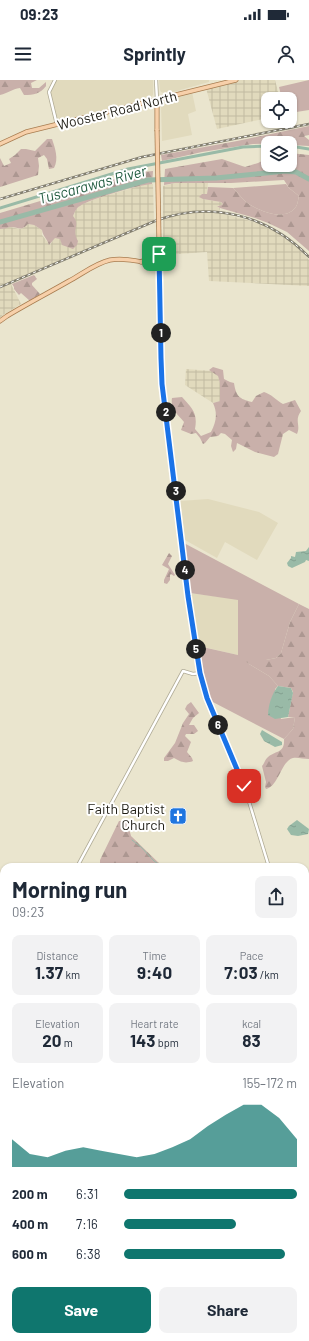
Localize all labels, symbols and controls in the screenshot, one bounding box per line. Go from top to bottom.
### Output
text: 09:23 [20,5,58,23]
icon: menu [12,43,34,65]
text: Sprintly [123,43,186,65]
icon: person [275,43,297,65]
street label: Wooster Road North [55,87,179,133]
map controls [261,92,297,172]
button: locate [261,92,297,128]
button: layers [261,136,297,172]
water label: Tuscarawas River [36,161,149,207]
pin [142,237,176,271]
icon: arrive [148,243,170,265]
pin: 1 [151,323,171,343]
text: 1 [159,326,163,339]
pin: 2 [156,402,176,422]
text: 2 [163,405,169,418]
pin: 3 [166,481,186,501]
text: 3 [173,484,179,497]
pin: 4 [175,560,195,580]
text: 4 [182,563,188,576]
pin: 5 [186,639,206,659]
text: 5 [193,642,199,655]
pin: 6 [208,715,228,735]
text: 6 [215,718,221,731]
pin [227,769,261,803]
icon: check [233,775,255,797]
place label: Faith Baptist Church [87,800,165,833]
church icon: Faith Baptist Church [168,806,188,826]
text: Morning run [12,876,127,902]
button: share [255,876,297,918]
text: 09:23 [12,904,44,920]
text: Distance [37,949,78,962]
text: Time [143,949,166,962]
text: Pace [240,949,263,962]
text: 1.37 [35,962,63,982]
text: 9:40 [137,962,172,982]
text: 7:03 [224,962,258,982]
text: km [63,968,80,981]
text: /km [258,968,279,981]
text: Elevation [35,1017,80,1030]
text: Heart rate [130,1017,179,1030]
text: kcal [242,1017,261,1030]
text: 20 [42,1030,61,1050]
text: 143 [130,1030,156,1050]
text: 83 [242,1030,261,1050]
text: m [61,1036,73,1049]
text: bpm [156,1036,179,1049]
text: Elevation [12,1075,64,1091]
text: 155–172 m [242,1075,297,1091]
text: 200 m [12,1186,48,1202]
text: 6:31 [76,1186,98,1202]
text: 400 m [12,1216,48,1232]
text: 7:16 [76,1216,98,1232]
text: 600 m [12,1246,47,1262]
text: 6:38 [76,1246,101,1262]
button: Save [12,1287,151,1333]
button: Share [159,1287,297,1333]

